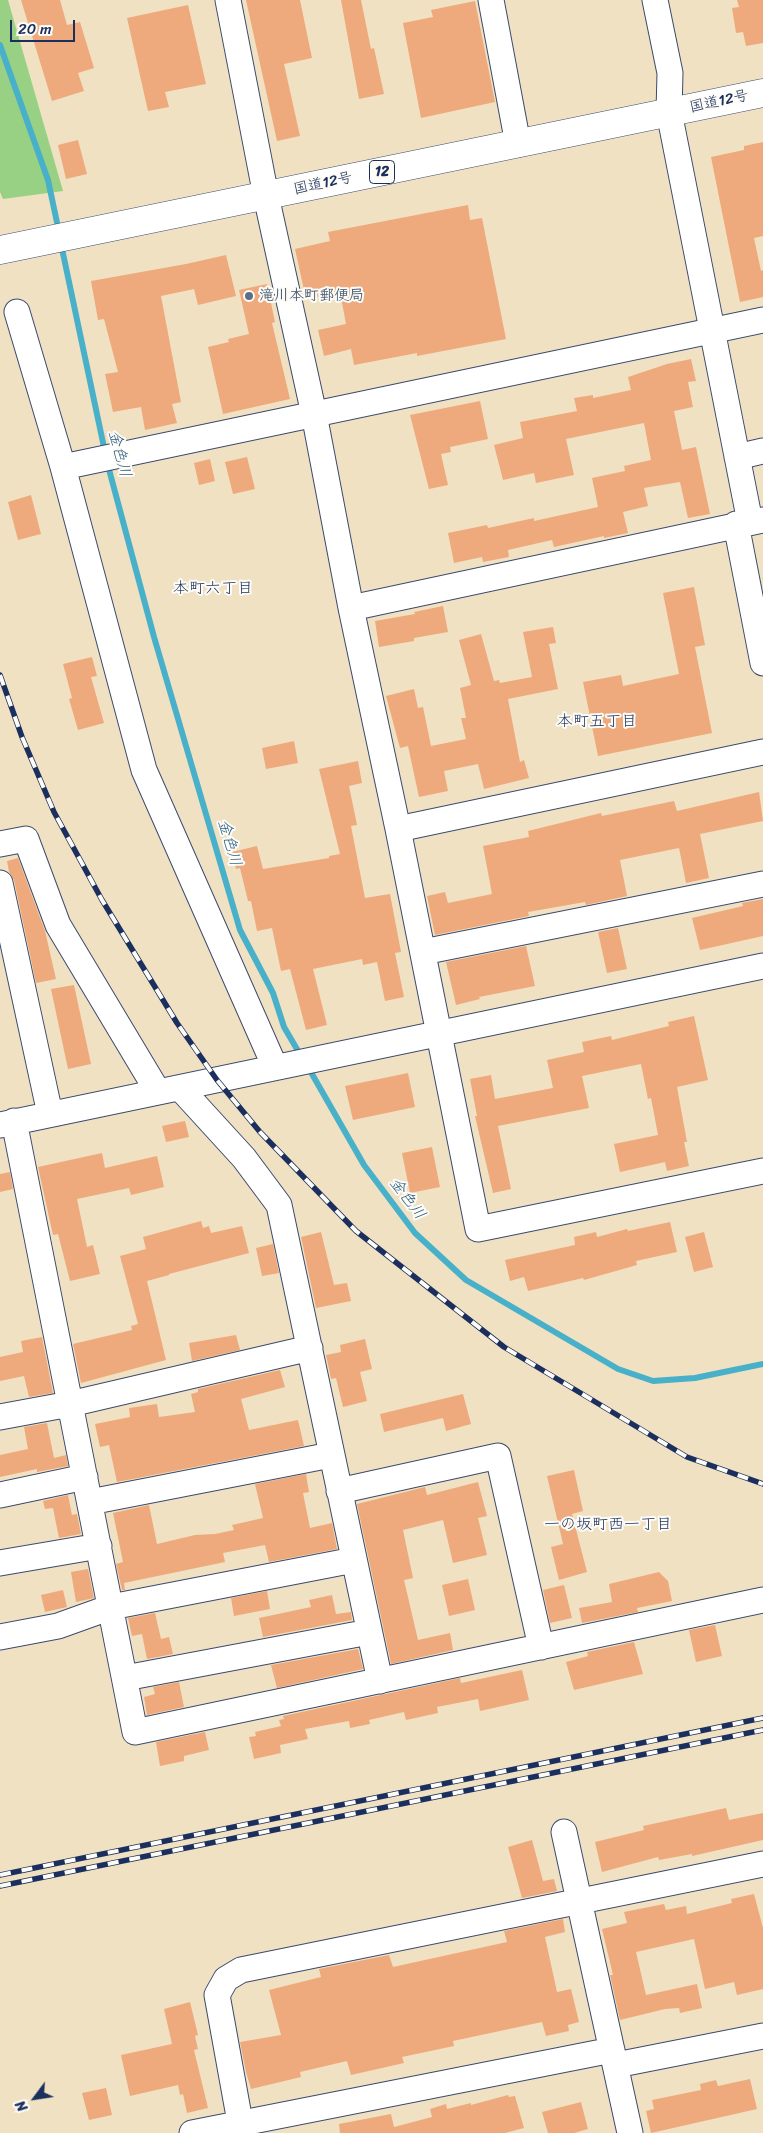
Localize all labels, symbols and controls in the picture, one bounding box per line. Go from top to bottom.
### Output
scale bar [12,10,78,42]
text: 20 m [18,16,52,42]
street label: 国道12号 [688,87,750,117]
road number: 12 [370,160,394,183]
street label: 国道12号 [292,169,354,199]
place label: 滝川本町郵便局 [259,287,364,305]
marker: 滝川本町郵便局 [243,290,255,302]
water label: 金色川 [104,428,134,480]
district label: 本町六丁目 [173,579,253,599]
district label: 本町五丁目 [557,712,637,732]
water label: 金色川 [213,817,245,869]
water label: 金色川 [385,1174,429,1224]
district label: 一の坂町西一丁目 [544,1515,672,1535]
north arrow [10,2073,60,2123]
text: N [9,2095,35,2117]

